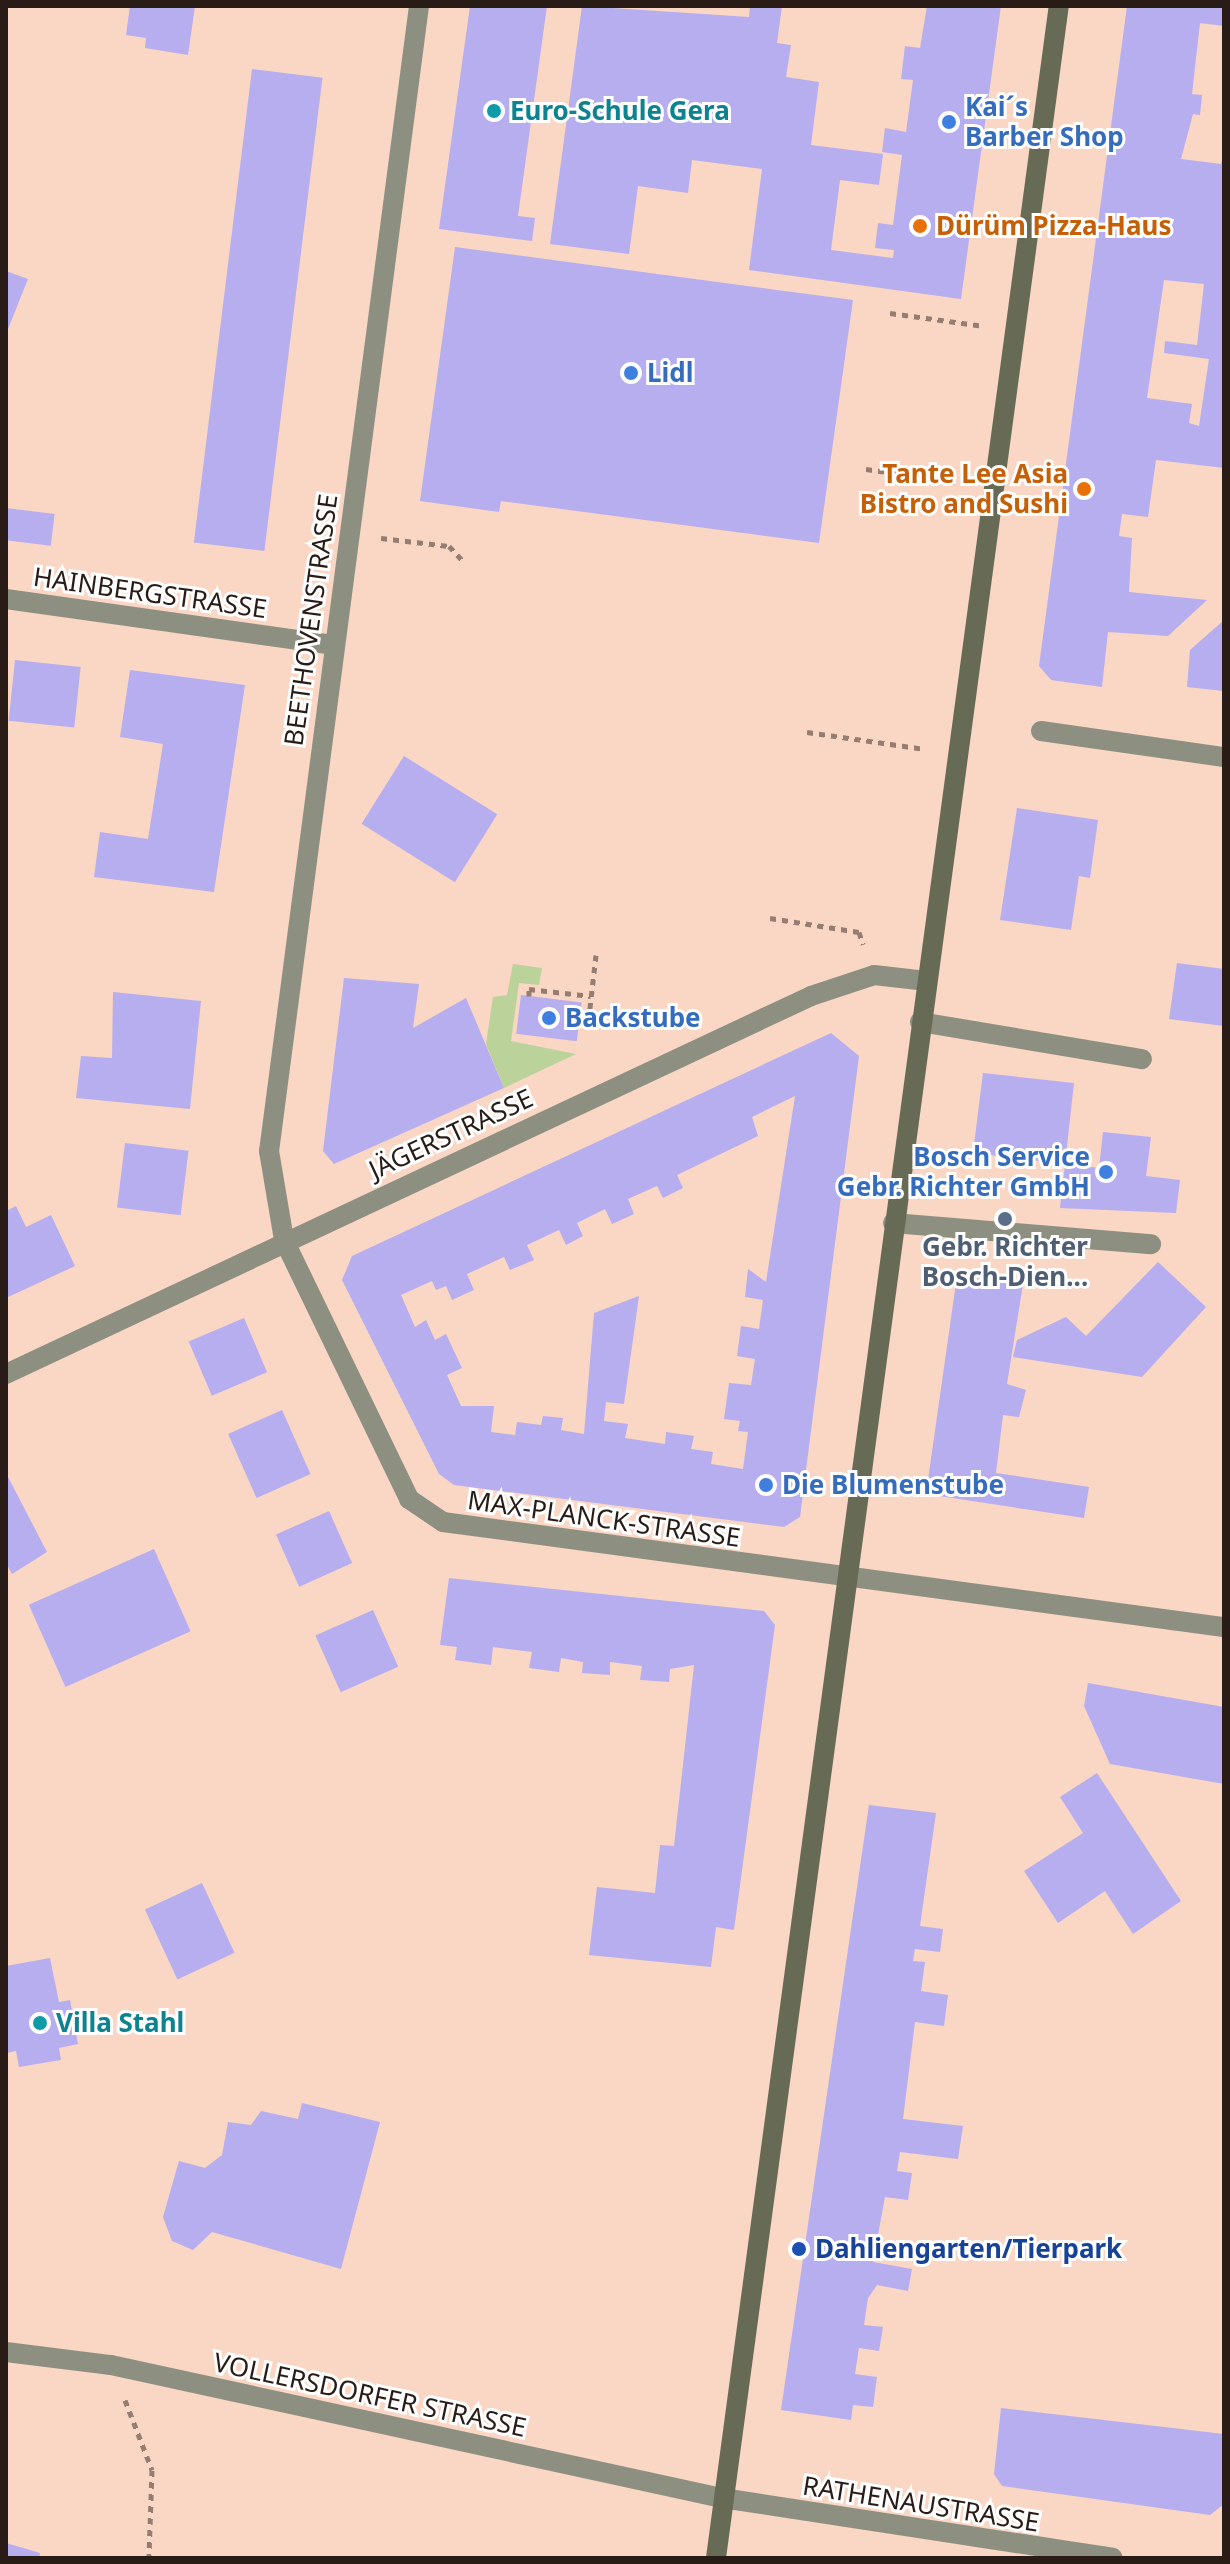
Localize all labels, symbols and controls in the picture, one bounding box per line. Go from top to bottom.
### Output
place label: Kai´s Barber Shop [965,91,1124,152]
place label: Euro-Schule Gera [510,95,730,127]
marker: Euro-Schule Gera [485,102,503,120]
marker: Kai´s Barber Shop [940,113,958,131]
place label: Dürüm Pizza-Haus [936,210,1171,242]
marker: Dürüm Pizza-Haus [911,217,929,235]
place label: Lidl [647,357,693,389]
marker: Lidl [622,364,640,382]
place label: Tante Lee Asia Bistro and Sushi [860,458,1068,520]
marker: Tante Lee Asia Bistro and Sushi [1075,480,1093,498]
street label: BEETHOVENSTRASSE [278,492,344,748]
street label: HAINBERGSTRASSE [31,561,269,625]
place label: Backstube [565,1002,701,1034]
marker: Backstube [540,1009,558,1027]
street label: JÄGERSTRASSE [364,1082,538,1186]
place label: Bosch Service Gebr. Richter GmbH [837,1141,1090,1202]
marker: Bosch Service Gebr. Richter GmbH [1097,1163,1115,1181]
marker: Gebr. Richter Bosch-Dien... [996,1210,1014,1228]
place label: Gebr. Richter Bosch-Dien... [922,1231,1088,1292]
place label: Die Blumenstube [782,1469,1004,1501]
marker: Die Blumenstube [757,1476,775,1494]
street label: MAX-PLANCK-STRASSE [466,1484,742,1554]
place label: Villa Stahl [56,2007,184,2039]
marker: Villa Stahl [31,2014,49,2032]
place label: Dahliengarten/Tierpark [815,2233,1122,2265]
marker: Dahliengarten/Tierpark [790,2240,808,2258]
street label: VOLLERSDORFER STRASSE [211,2347,529,2443]
street label: RATHENAUSTRASSE [801,2470,1041,2538]

